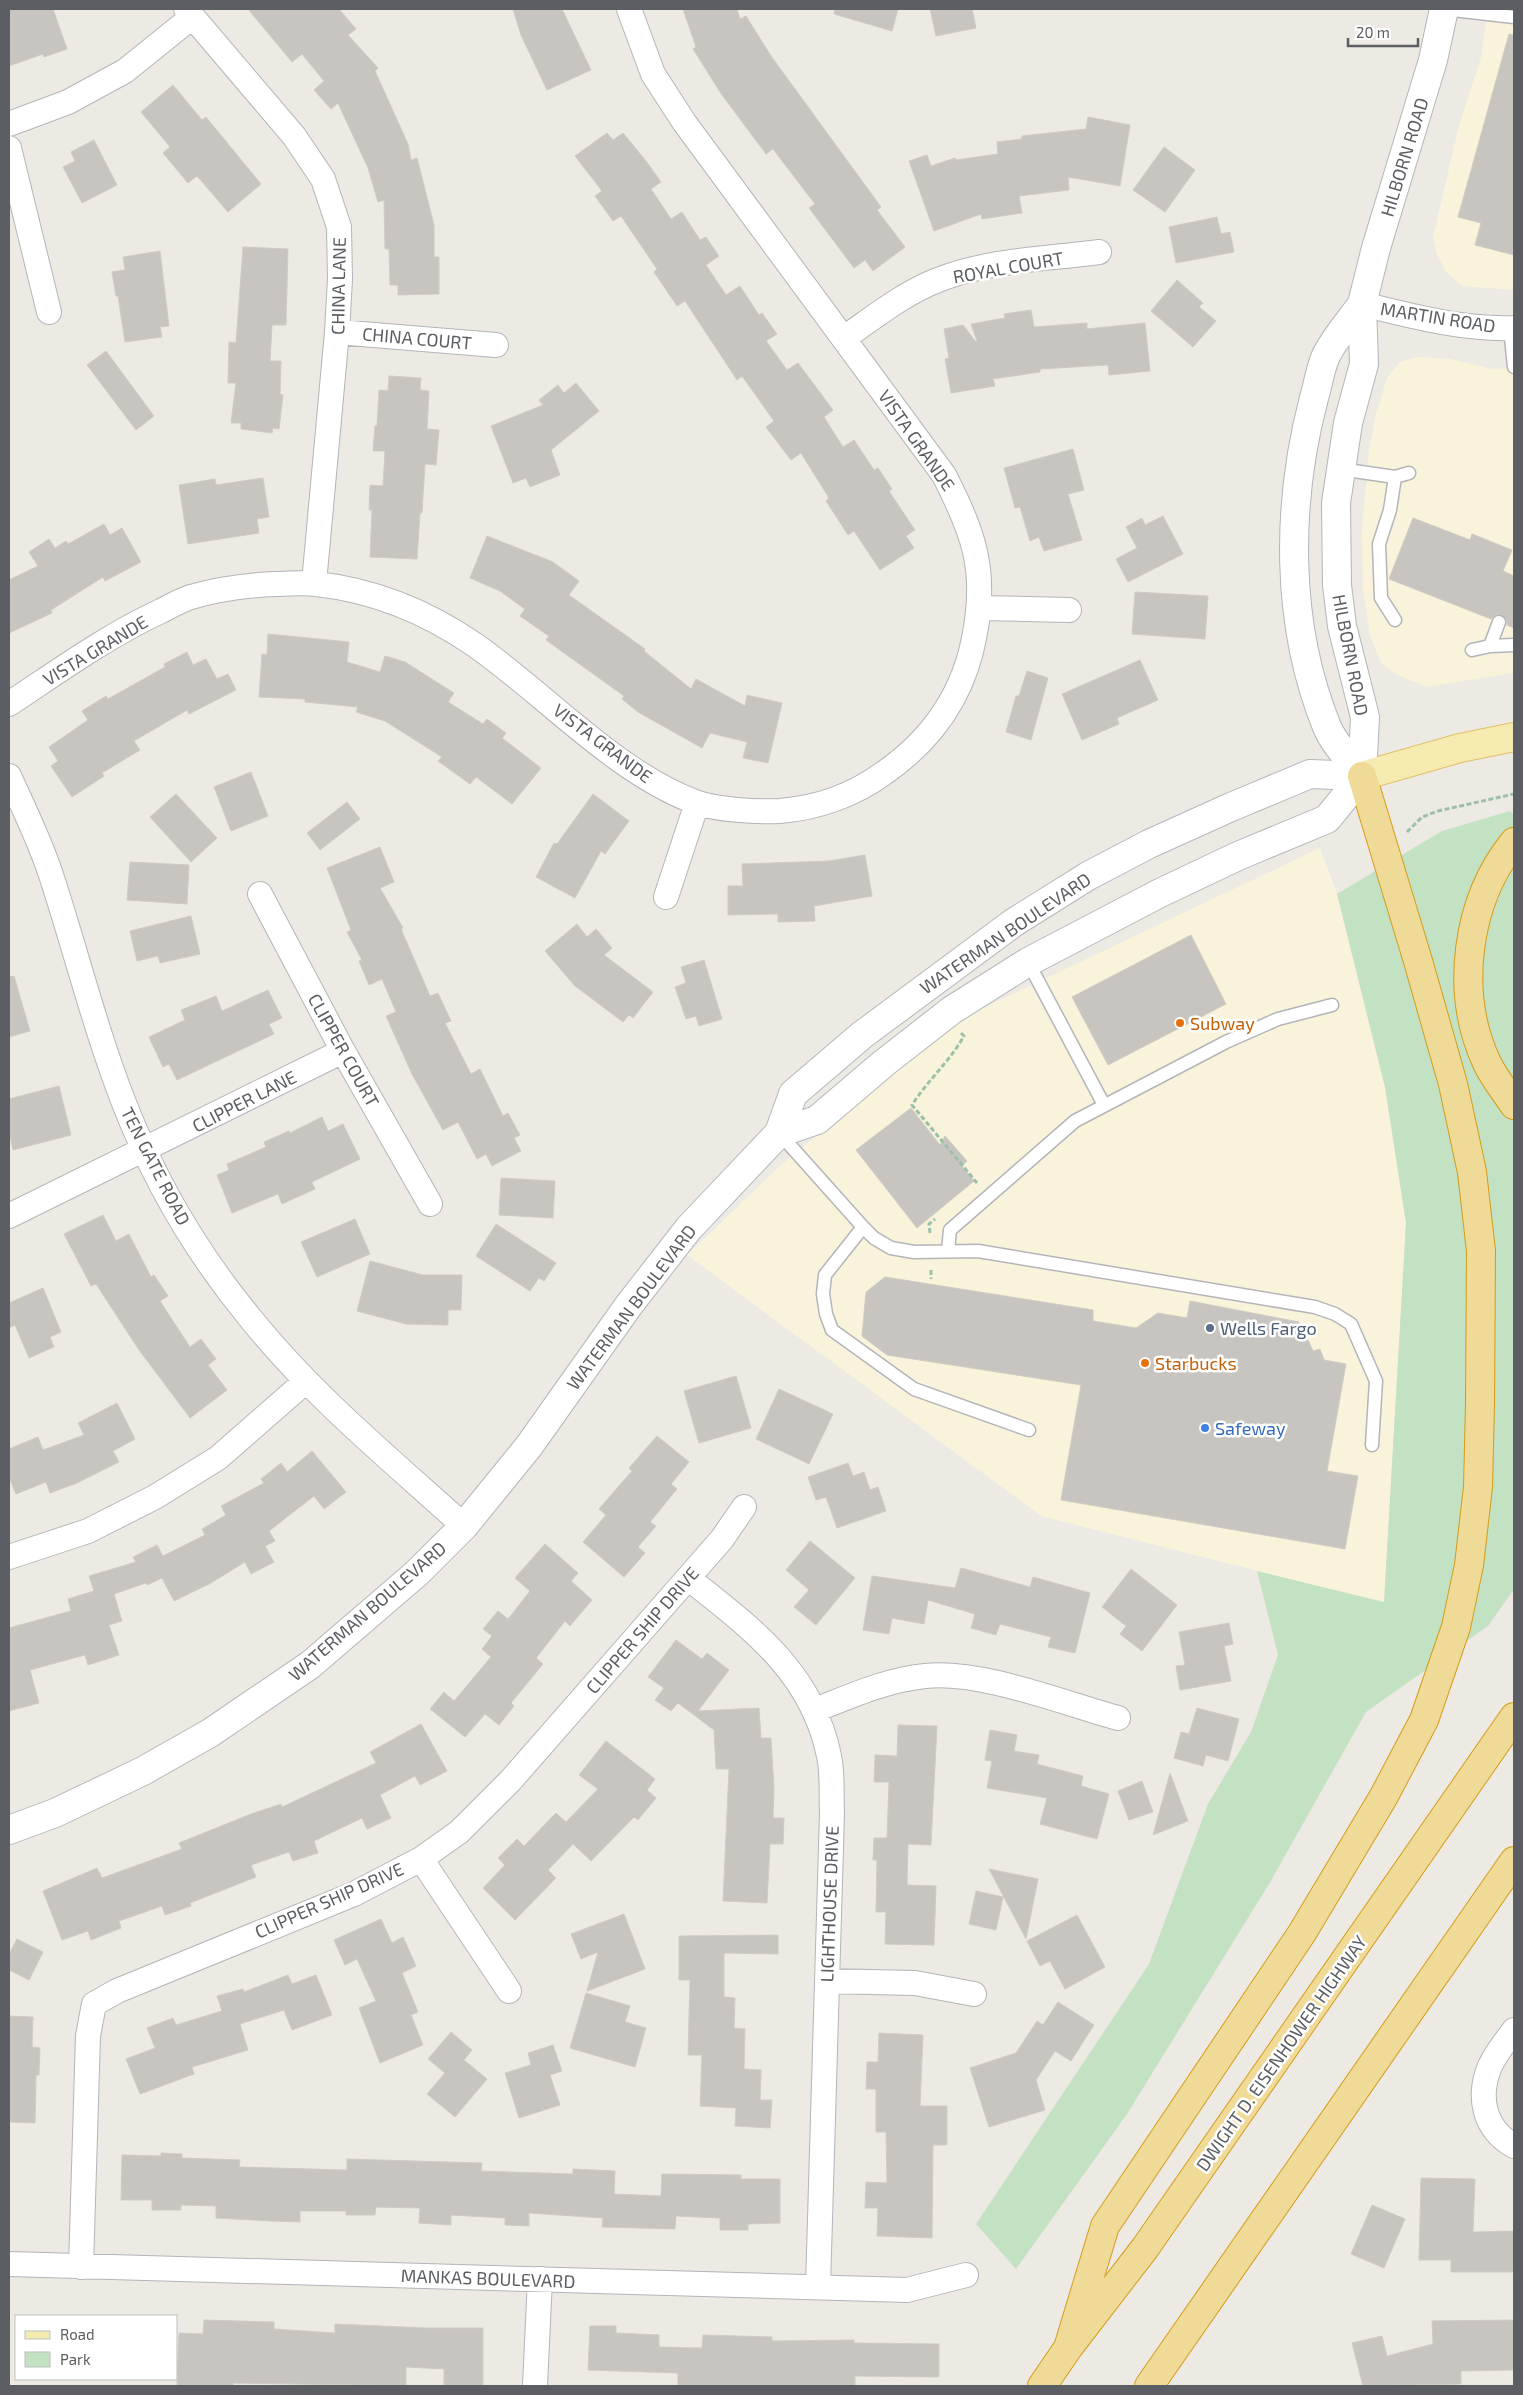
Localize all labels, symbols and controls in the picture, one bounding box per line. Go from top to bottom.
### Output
scale bar [1348,15,1418,47]
text: 20 m [1356,23,1390,41]
street label: HILBORN ROAD [1375,95,1433,219]
street label: CHINA LANE [326,237,350,335]
street label: ROYAL COURT [951,246,1065,288]
street label: MARTIN ROAD [1379,297,1497,337]
street label: CHINA COURT [361,322,473,354]
street label: VISTA GRANDE [874,385,960,495]
street label: HILBORN ROAD [1328,592,1374,718]
street label: VISTA GRANDE [39,610,151,690]
street label: VISTA GRANDE [549,699,657,787]
street label: WATERMAN BOULEVARD [915,868,1095,998]
street label: CLIPPER COURT [304,989,384,1111]
place label: Subway [1190,1012,1255,1034]
marker: Subway [1174,1017,1186,1029]
street label: CLIPPER LANE [188,1065,300,1137]
street label: TEN GATE ROAD [117,1103,195,1229]
street label: WATERMAN BOULEVARD [562,1220,700,1394]
place label: Wells Fargo [1220,1317,1317,1339]
marker: Wells Fargo [1204,1322,1216,1334]
place label: Starbucks [1155,1352,1237,1374]
marker: Starbucks [1139,1357,1151,1369]
place label: Safeway [1215,1417,1286,1439]
marker: Safeway [1199,1422,1211,1434]
street label: WATERMAN BOULEVARD [284,1537,450,1685]
street label: CLIPPER SHIP DRIVE [581,1562,703,1698]
street label: LIGHTHOUSE DRIVE [815,1825,843,1983]
street label: CLIPPER SHIP DRIVE [251,1857,407,1943]
street label: DWIGHT D. EISENHOWER HIGHWAY [1191,1930,1371,2175]
street label: MANKAS BOULEVARD [400,2264,576,2292]
legend [15,2315,178,2380]
text: Road [60,2325,95,2343]
text: Park [60,2350,91,2368]

